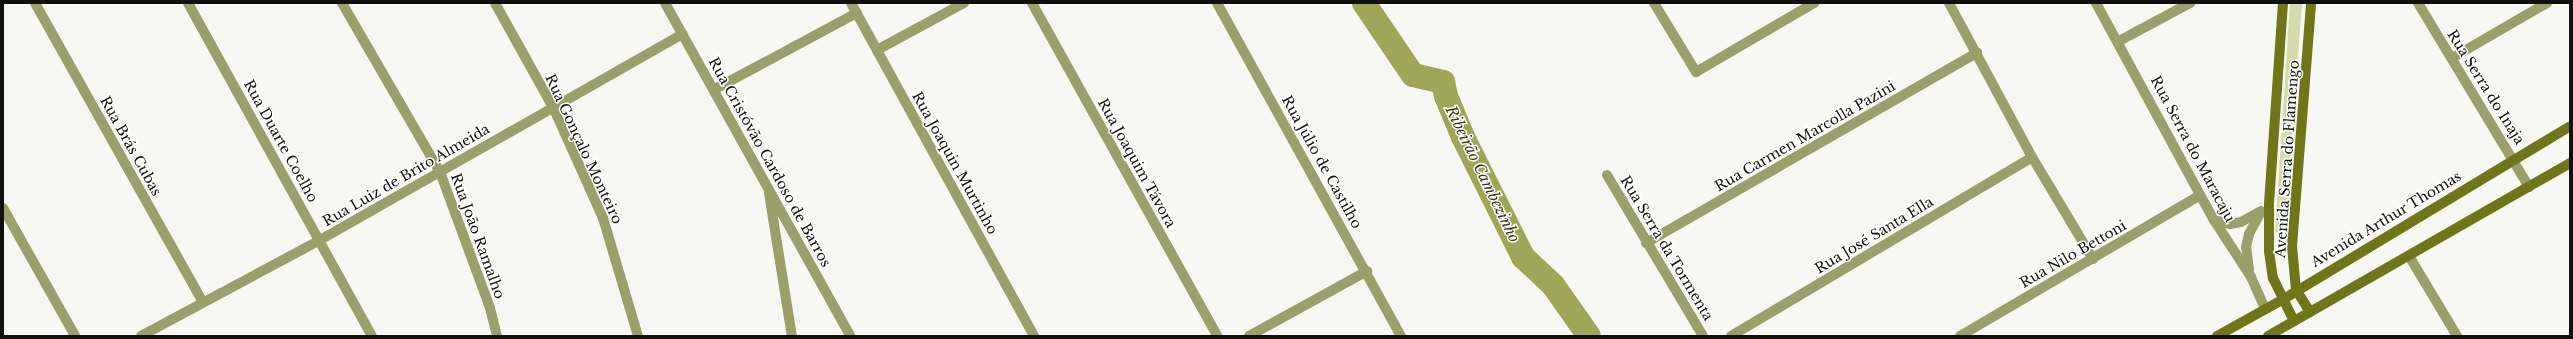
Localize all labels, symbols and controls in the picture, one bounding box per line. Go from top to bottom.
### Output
street label: Rua Serra do Inaja [2444,26,2528,148]
street label: Rua Cristóvão Cardoso de Barros [705,54,835,270]
street label: Avenida Serra do Flamengo [2272,59,2302,259]
street label: Rua Gonçalo Monteiro [542,71,626,227]
street label: Rua Serra do Maracaju [2147,73,2239,225]
street label: Rua Duarte Coelho [240,77,322,205]
street label: Rua Carmen Marcolla Pazini [1712,77,1898,195]
street label: Rua Joaquin Murtinho [909,89,1001,237]
street label: Rua Brás Cubas [97,93,165,199]
street label: Rua Júlio de Castilho [1278,93,1366,231]
street label: Rua Joaquim Távora [1094,95,1180,231]
water label: Ribeirão Cambezinho [1442,103,1524,245]
street label: Rua Luiz de Brito Almeida [319,120,493,230]
street label: Avenida Arthur Thomas [2307,167,2465,271]
street label: Rua João Ramalho [447,171,509,301]
street label: Rua Serra da Tormenta [1617,172,1717,324]
street label: Rua José Santa Ella [1812,193,1936,277]
street label: Rua Nilo Bettoni [2017,217,2129,291]

